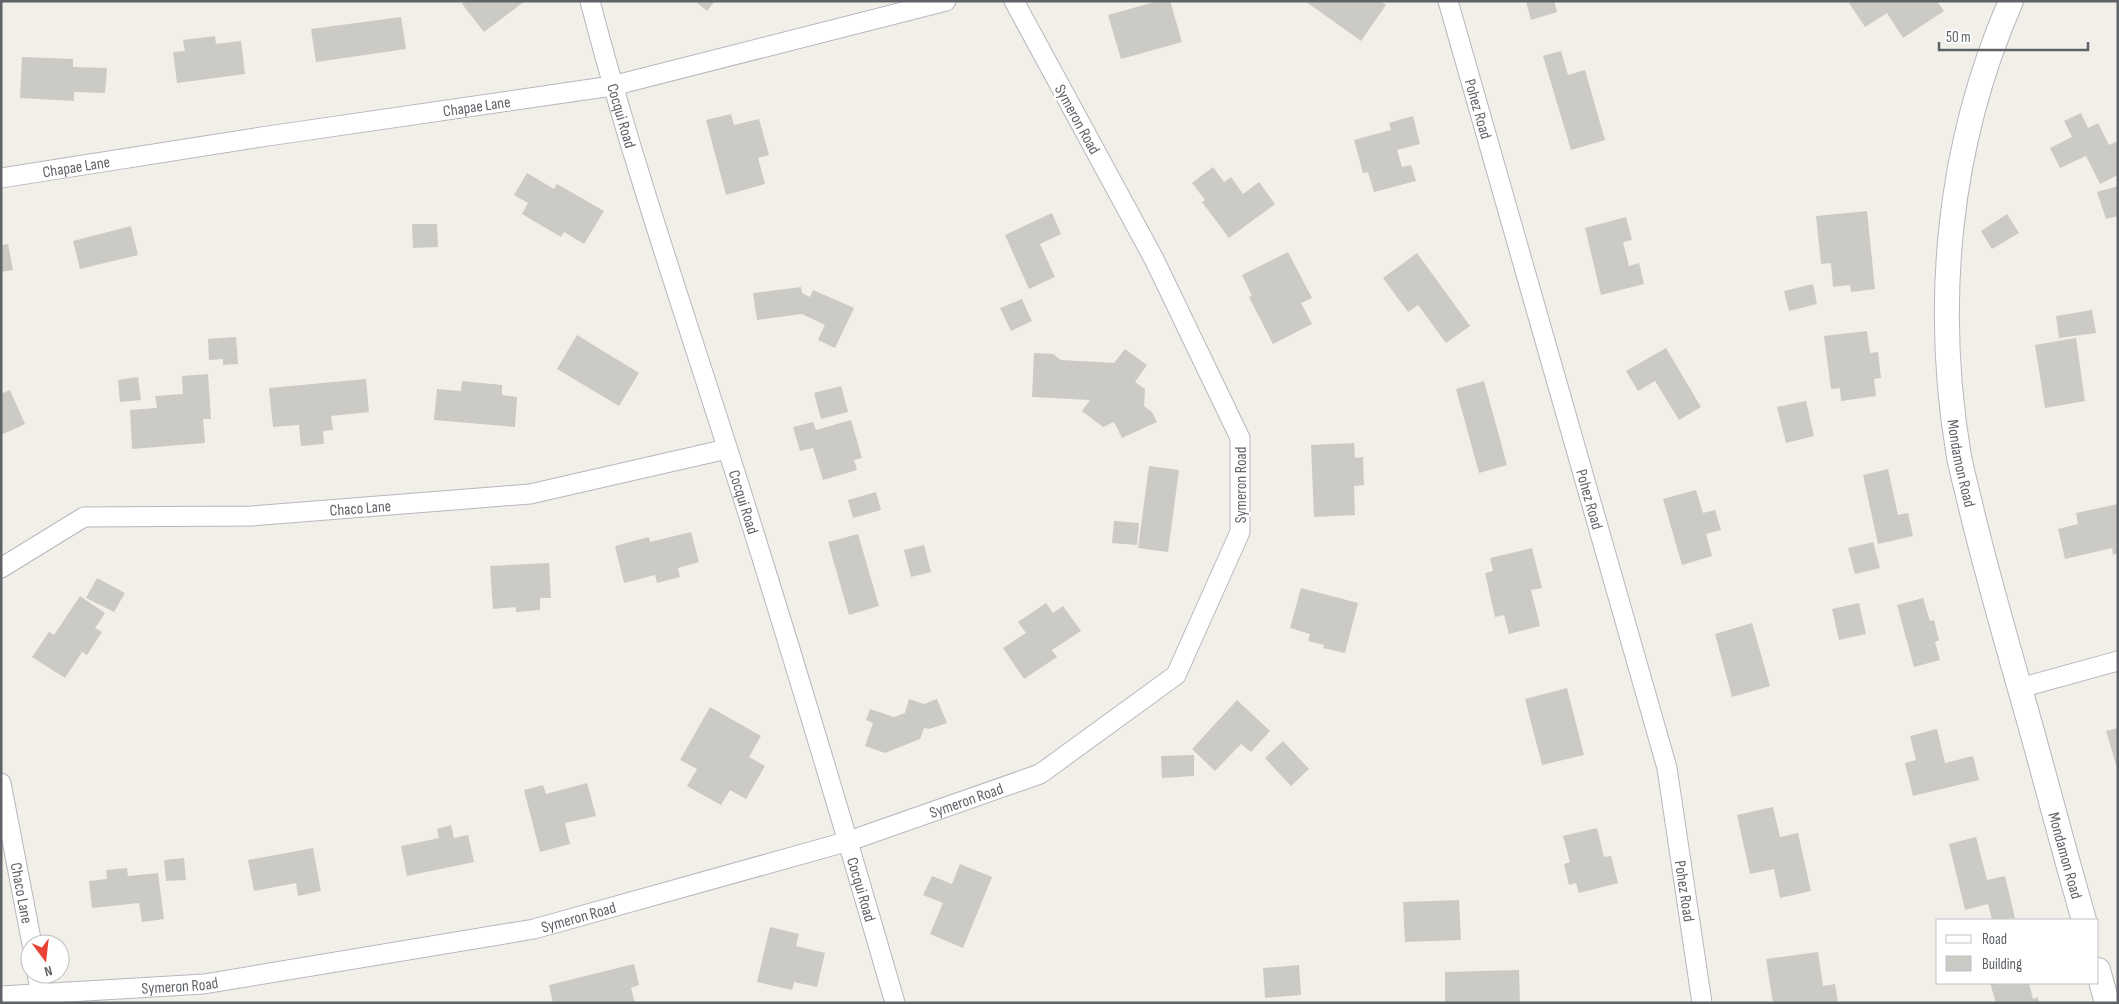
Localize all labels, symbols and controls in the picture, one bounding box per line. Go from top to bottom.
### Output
scale bar [1939,20,2088,52]
text: 50 m [1946,28,1971,47]
street label: Pohez Road [1460,77,1495,141]
street label: Cocqui Road [602,82,639,151]
street label: Symeron Road [1050,82,1104,158]
street label: Chapae Lane [442,93,512,121]
street label: Chapae Lane [41,153,111,182]
street label: Mondamon Road [1943,418,1979,509]
street label: Symeron Road [1232,447,1251,523]
street label: Pohez Road [1571,467,1606,532]
street label: Cocqui Road [724,468,762,537]
street label: Chaco Lane [329,497,392,521]
street label: Symeron Road [927,780,1006,823]
street label: Mondamon Road [2044,810,2085,901]
street label: Cocqui Road [842,855,879,924]
street label: Pohez Road [1670,859,1698,923]
street label: Chaco Lane [6,861,36,925]
street label: Symeron Road [539,899,618,938]
legend [1936,919,2099,984]
text: Road [1982,930,2007,949]
north arrow [20,934,70,984]
text: Building [1982,955,2022,974]
text: N [42,962,54,980]
street label: Symeron Road [141,974,220,999]

